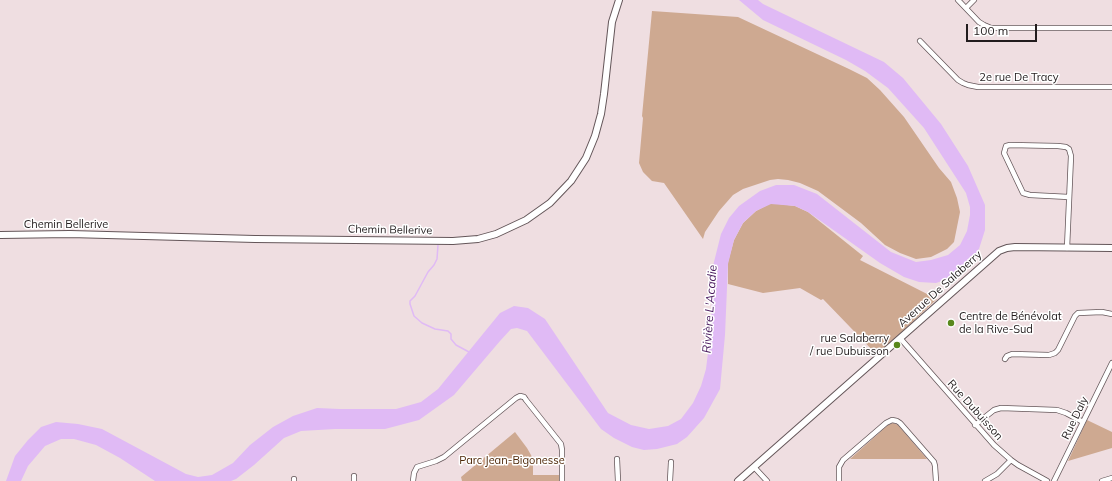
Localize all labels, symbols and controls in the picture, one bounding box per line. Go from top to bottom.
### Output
scale bar [968,16,1039,42]
text: 100 m [973,23,1008,38]
street label: 2e rue De Tracy [979,71,1059,85]
street label: Chemin Bellerive [24,218,108,232]
street label: Chemin Bellerive [348,223,432,237]
street label: Avenue De Salaberry [896,248,984,330]
water label: Rivière L'Acadie [700,264,720,354]
place label: Centre de Bénévolat de la Rive-Sud [959,310,1062,336]
marker: Centre de Bénévolat de la Rive-Sud [946,318,956,328]
place label: rue Salaberry / rue Dubuisson [810,332,889,358]
marker: rue Salaberry / rue Dubuisson [892,340,902,350]
street label: Rue Dubuisson [944,377,1006,443]
street label: Rue Daly [1059,394,1091,442]
park label: Parc Jean-Bigonesse [459,454,565,468]

